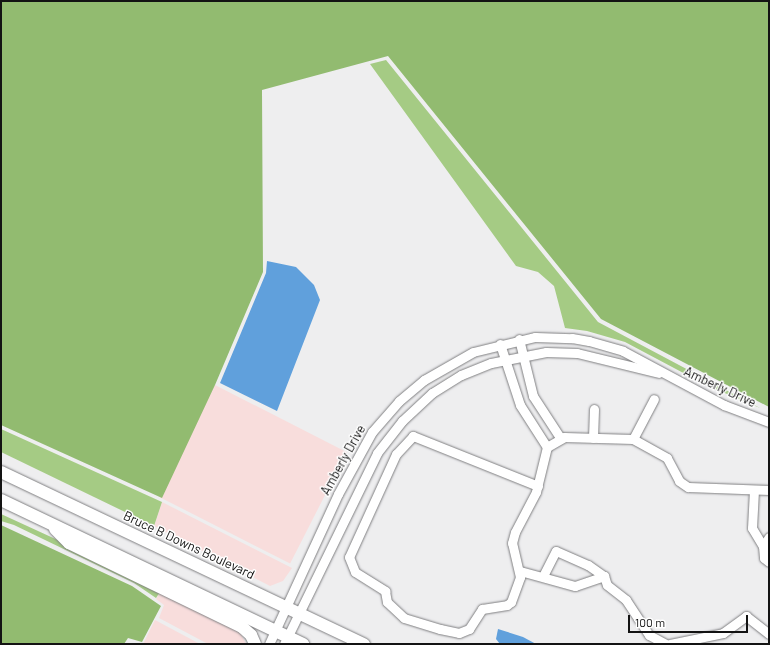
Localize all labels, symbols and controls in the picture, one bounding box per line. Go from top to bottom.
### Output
street label: Amberly Drive [681,363,759,411]
street label: Amberly Drive [317,422,369,498]
street label: Bruce B Downs Boulevard [121,508,257,582]
scale bar [630,607,750,633]
text: 100 m [635,615,665,629]

